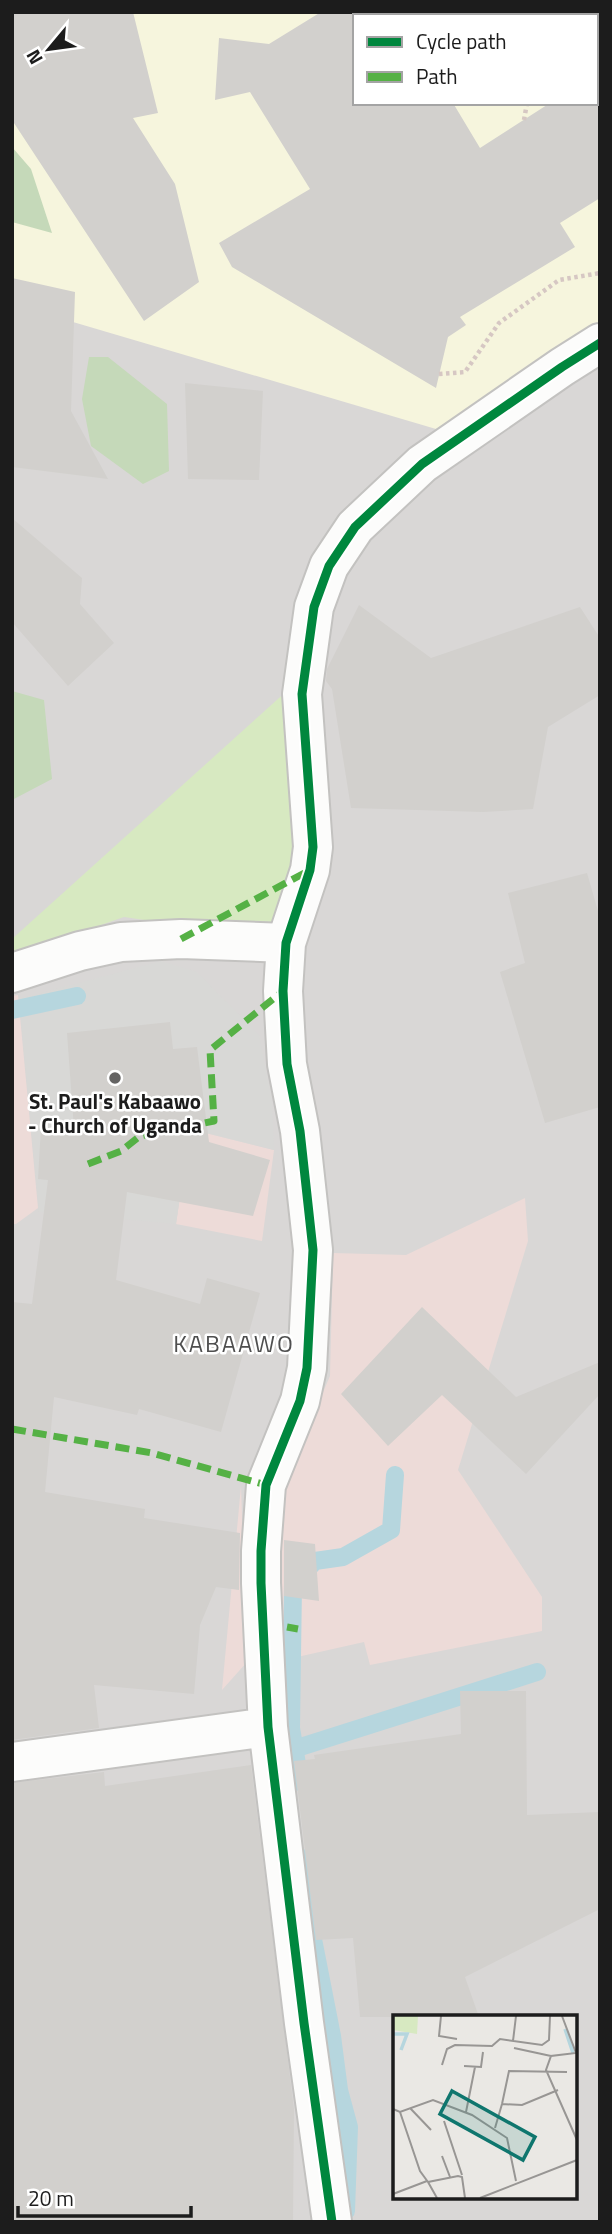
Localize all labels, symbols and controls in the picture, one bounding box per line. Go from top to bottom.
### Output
north arrow [14,14,84,84]
legend [353,14,598,105]
text: Cycle path [416,25,507,57]
text: N [18,45,50,70]
text: Path [416,60,458,92]
marker: St. Paul's Kabaawo - Church of Uganda [107,1070,123,1086]
place label: St. Paul's Kabaawo - Church of Uganda [28,1085,202,1141]
district label: KABAAWO [173,1325,295,1361]
inset map [393,2015,577,2199]
scale bar [18,2174,191,2218]
text: 20 m [28,2182,74,2214]

